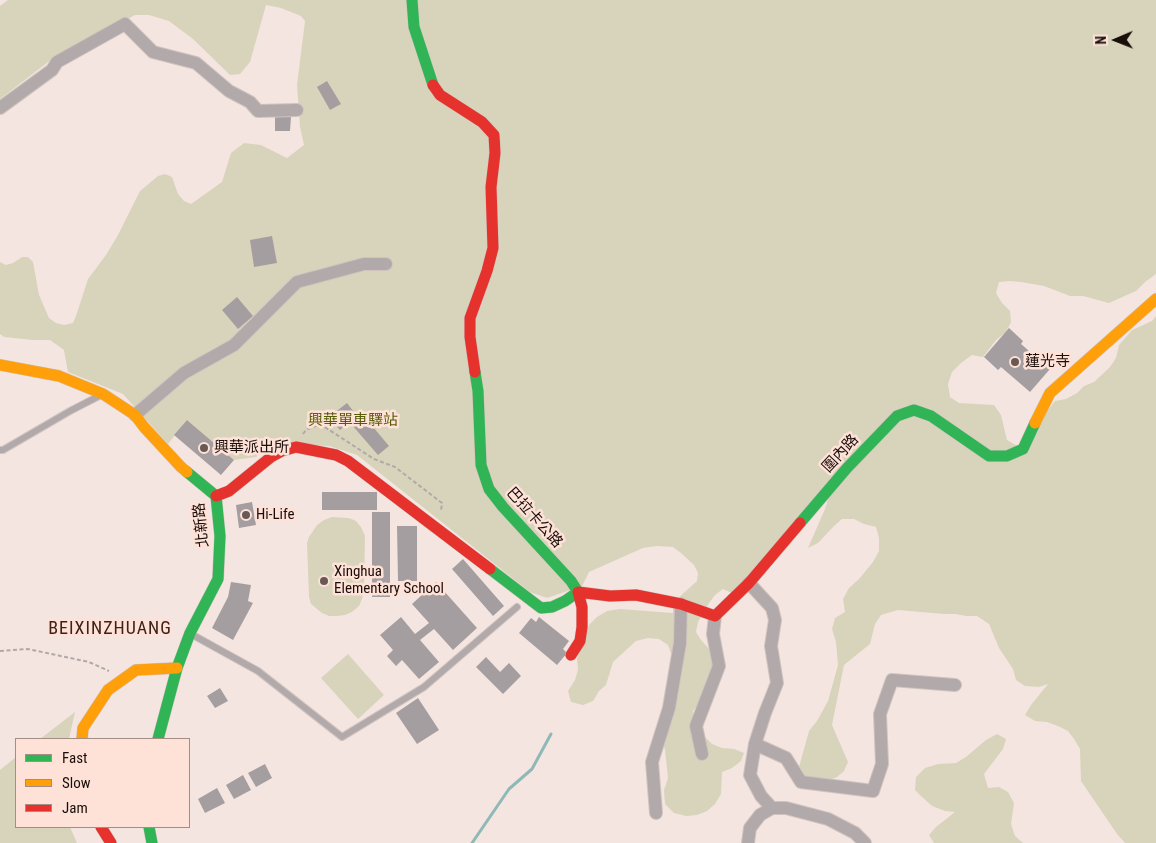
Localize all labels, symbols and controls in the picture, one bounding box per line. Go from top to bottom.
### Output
north arrow [1091,15,1141,65]
text: N [1093,36,1109,45]
place label: 蓮光寺 [1025,353,1070,371]
marker: 蓮光寺 [1009,356,1021,368]
park label: 興華單車驛站 [308,412,398,430]
street label: 圍內路 [819,431,863,477]
place label: 興華派出所 [214,439,289,457]
marker: 興華派出所 [198,442,210,454]
street label: 巴拉卡公路 [502,484,566,552]
street label: 北新路 [191,502,213,548]
place label: Hi-Life [256,506,295,524]
marker: Hi-Life [240,509,252,521]
place label: Xinghua Elementary School [334,563,444,598]
marker: Xinghua Elementary School [318,575,330,587]
district label: BEIXINZHUANG [47,618,173,640]
legend [15,738,190,828]
text: Fast [62,749,87,767]
text: Slow [62,774,91,792]
text: Jam [62,799,88,817]

